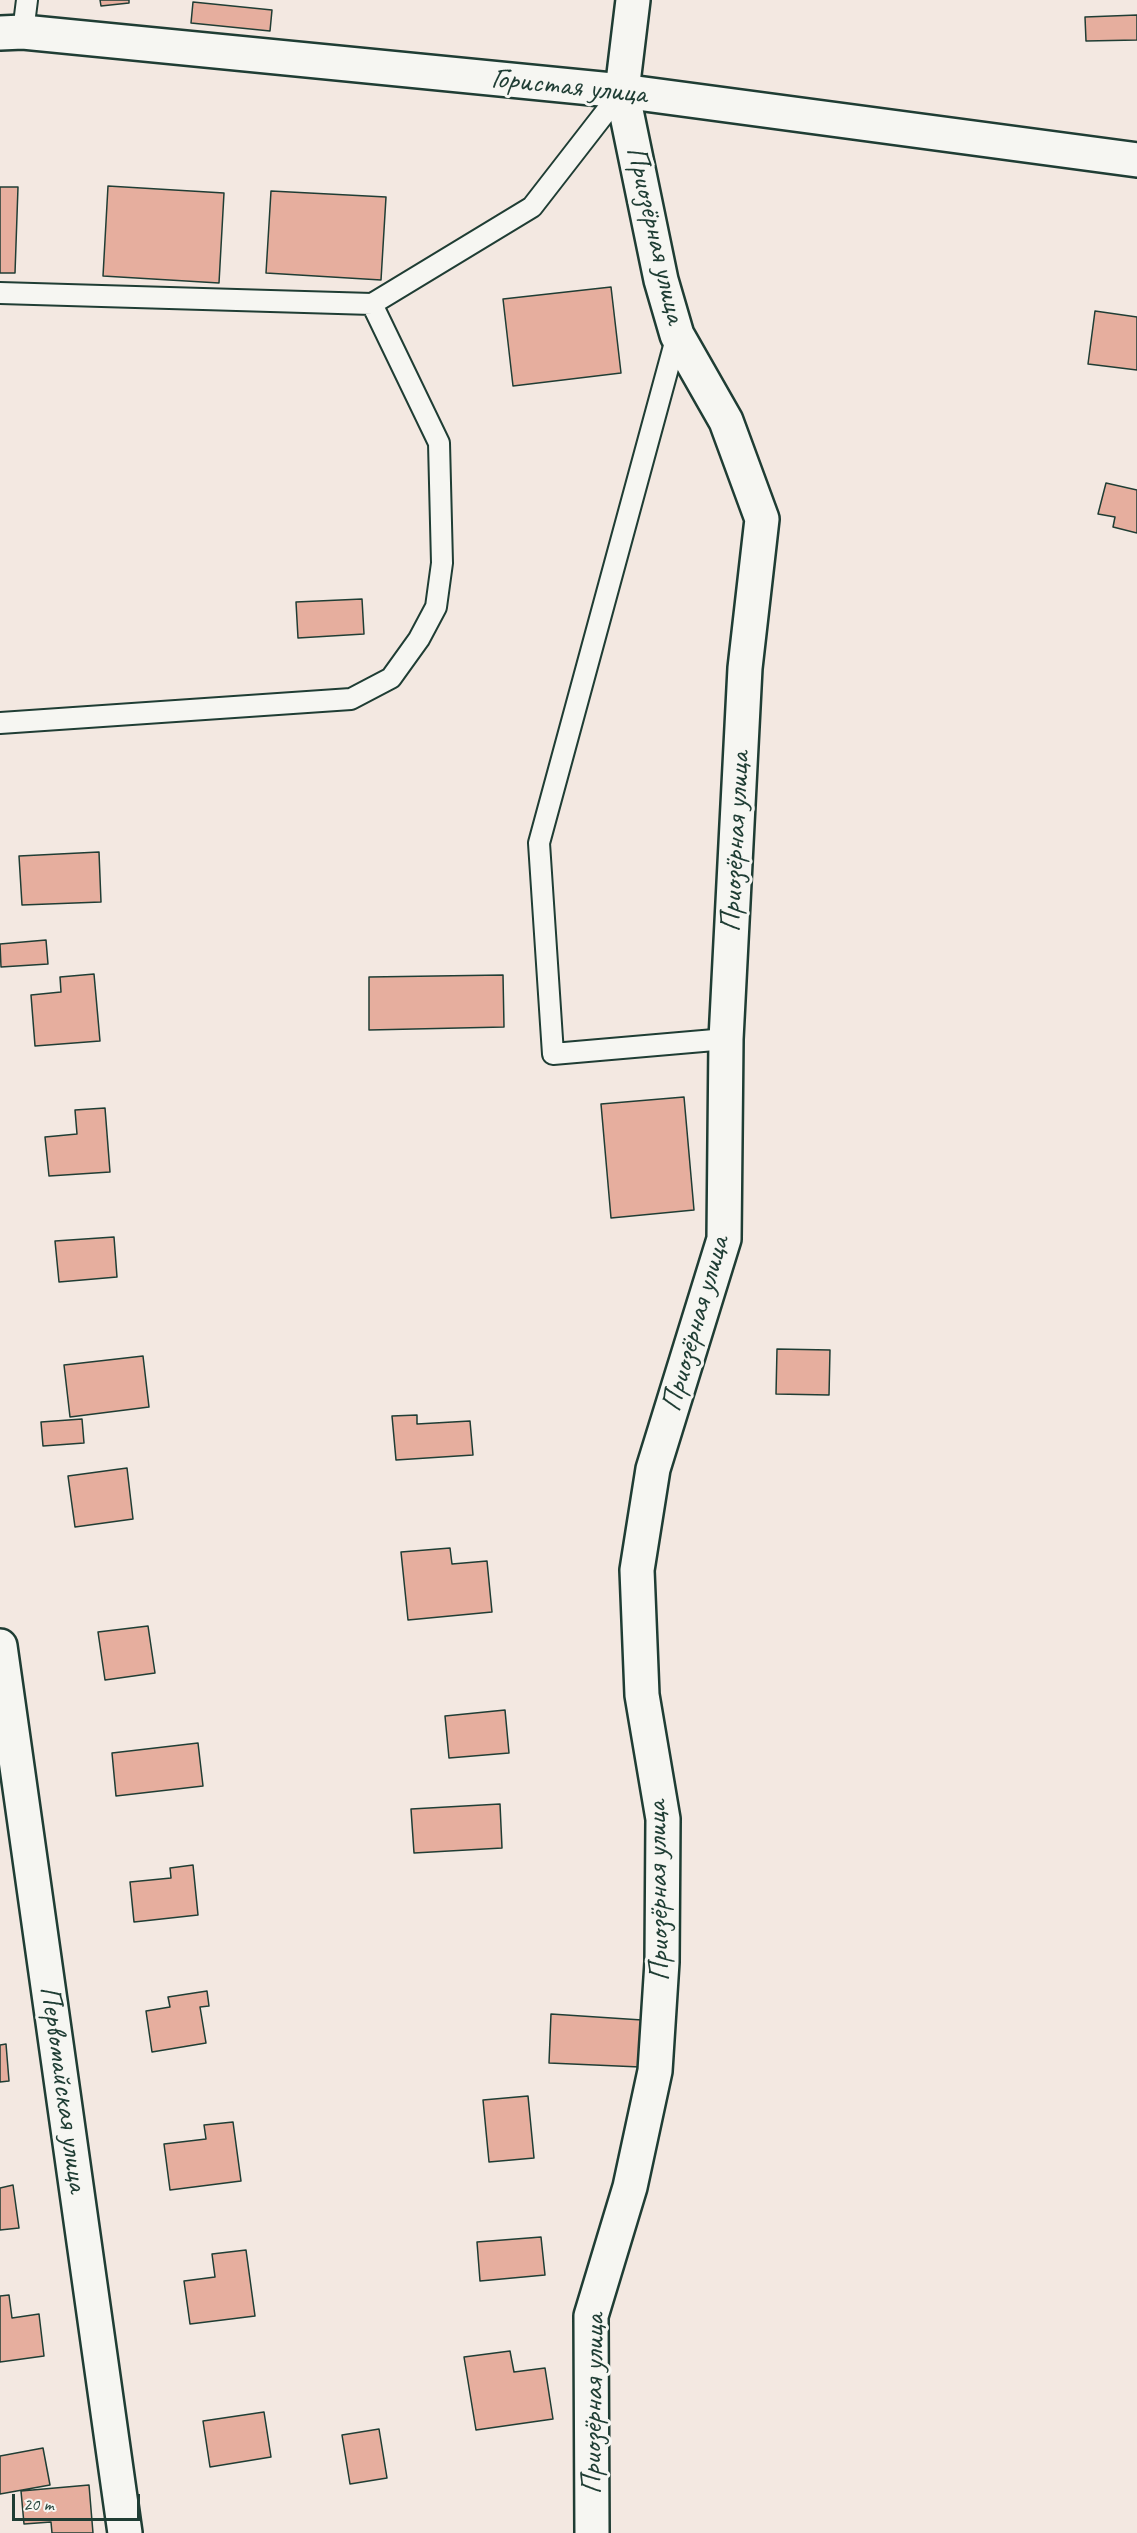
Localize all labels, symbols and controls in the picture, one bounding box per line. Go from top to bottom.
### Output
street label: Гористая улица [490,61,648,113]
street label: Приозёрная улица [617,143,693,327]
street label: Приозёрная улица [713,751,759,933]
street label: Приозёрная улица [654,1232,738,1416]
street label: Приозёрная улица [639,1800,679,1982]
street label: Первомайская улица [31,1984,95,2194]
street label: Приозёрная улица [574,2313,614,2495]
scale bar [15,2482,142,2520]
text: 20 m [23,2493,54,2515]

